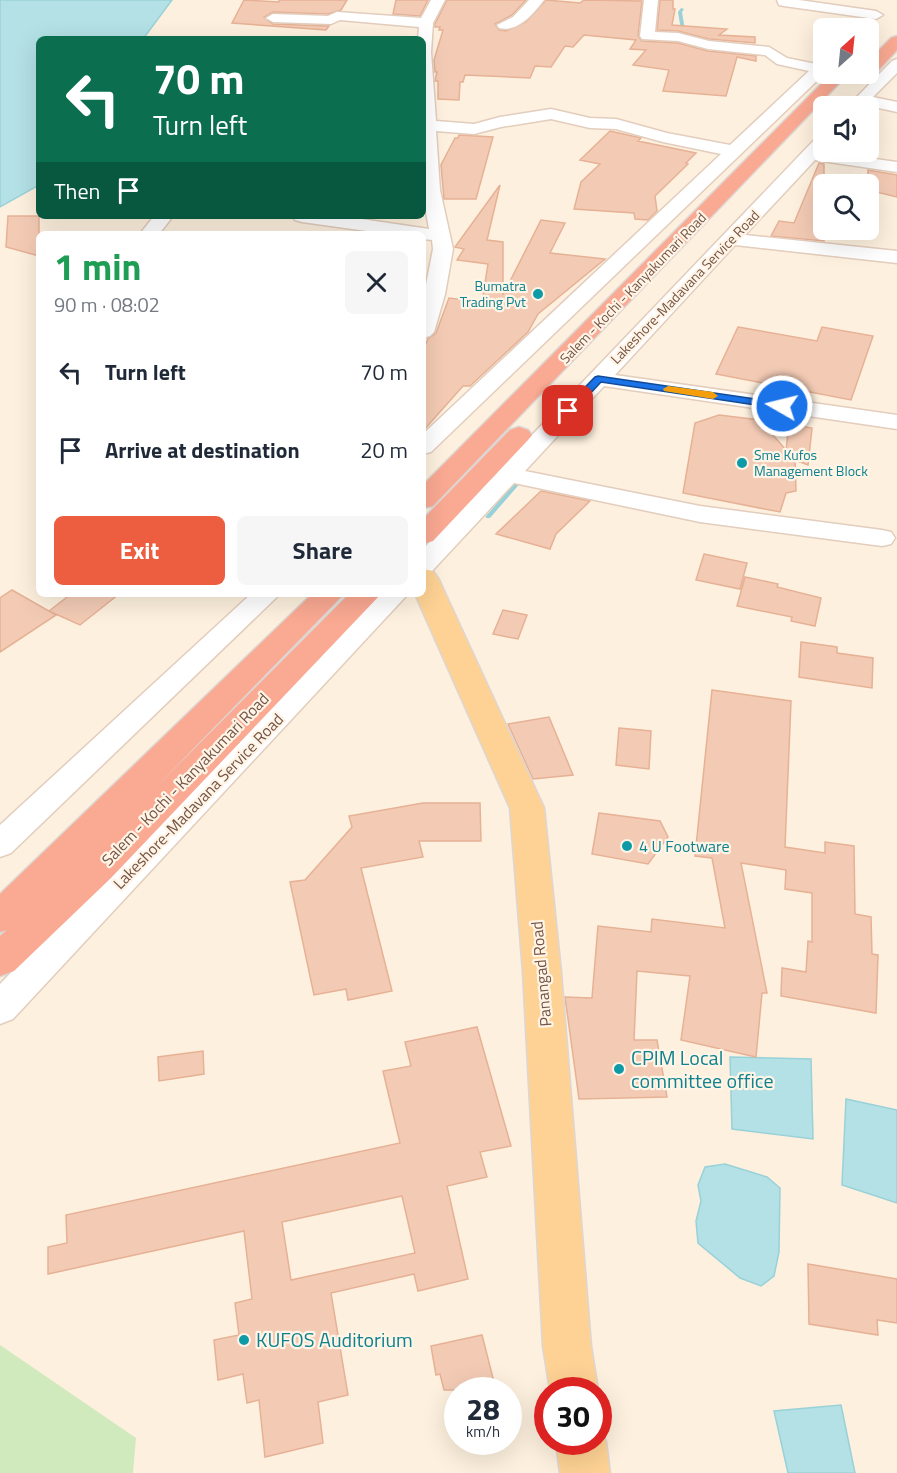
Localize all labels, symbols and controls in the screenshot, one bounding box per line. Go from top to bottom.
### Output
north arrow [813,18,879,84]
map controls [813,18,879,240]
text: 70 m [153,46,245,110]
icon: left [54,60,132,138]
button: sound [813,96,879,162]
text: Turn left [153,104,247,145]
text: Then [54,174,100,208]
icon: arrive [112,174,145,207]
button: search [813,174,879,240]
street label: Lakeshore-Madavana Service Road [605,205,764,368]
street label: Salem - Kochi - Kanyakumari Road [554,207,711,368]
text: 1 min [54,239,141,294]
button: close [345,251,408,314]
place label: Bumatra Trading Pvt [460,275,526,312]
marker: Bumatra Trading Pvt [531,287,545,301]
text: 90 m · 08:02 [54,289,160,320]
text: Turn left [105,355,186,389]
text: 70 m [360,355,408,389]
icon: left [54,356,87,389]
position arrow [750,374,814,438]
pin [542,385,593,436]
icon: arrive [551,394,584,427]
text: Arrive at destination [105,433,300,467]
text: 20 m [360,433,408,467]
icon: arrive [54,434,87,467]
place label: Sme Kufos Management Block [754,444,868,481]
marker: Sme Kufos Management Block [735,456,749,470]
button: Exit [54,516,225,585]
button: Share [237,516,408,585]
street label: Salem - Kochi - Kanyakumari Road [96,687,274,871]
street label: Lakeshore-Madavana Service Road [107,708,289,894]
place label: 4 U Footware [639,834,729,858]
marker: 4 U Footware [620,839,634,853]
street label: Panangad Road [524,920,558,1028]
place label: CPIM Local committee office [631,1042,774,1096]
marker: CPIM Local committee office [612,1062,626,1076]
place label: KUFOS Auditorium [256,1324,413,1355]
marker: KUFOS Auditorium [237,1333,251,1347]
speed limit sign: 30 [534,1377,612,1455]
text: 28 [466,1386,500,1432]
text: km/h [466,1420,500,1443]

